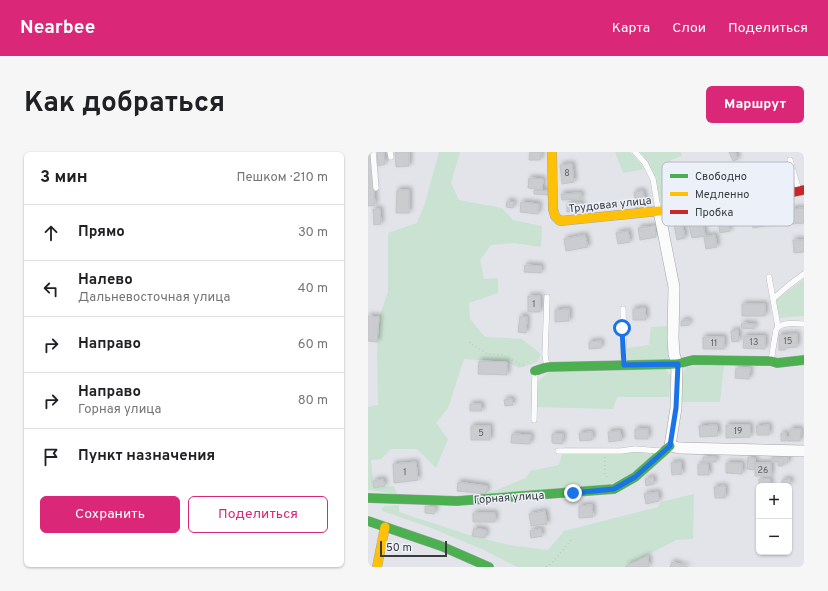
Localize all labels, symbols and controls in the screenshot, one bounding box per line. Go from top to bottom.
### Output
text: Nearbee [20,16,95,40]
text: Карта [612,20,650,37]
text: Слои [672,20,706,37]
text: Поделиться [728,20,808,37]
text: Как добраться [24,86,225,122]
button: Маршрут [706,86,804,123]
legend [662,162,794,226]
text: 3 мин [40,167,88,189]
house number: 8 [564,168,570,179]
text: Пешком · 210 m [237,170,328,186]
text: Свободно [695,170,747,184]
text: Медленно [695,188,749,202]
street label: Трудовая улица [568,194,652,216]
text: Пробка [695,206,734,220]
icon: ahead [40,222,62,244]
text: Прямо [78,223,125,242]
text: 30 m [298,225,328,241]
text: Налево [78,271,133,290]
icon: left [40,278,62,300]
text: 40 m [298,281,328,297]
text: Дальневосточная улица [78,290,230,306]
house number: 1 [532,299,536,310]
route start [613,319,631,337]
icon: right [40,334,62,356]
text: Направо [78,335,141,354]
house number: 15 [784,336,792,347]
text: 60 m [298,337,328,353]
house number: 13 [750,337,758,348]
house number: 11 [711,338,717,349]
text: Направо [78,383,141,402]
icon: right [40,390,62,412]
text: 80 m [298,393,328,409]
text: Горная улица [78,402,161,418]
house number: 19 [734,426,742,437]
house number: 5 [478,428,484,439]
icon: arrive [40,446,62,468]
text: Пункт назначения [78,447,215,466]
house number: 26 [758,465,768,476]
house number: 1 [403,467,407,478]
map controls [756,483,792,555]
button: + [756,483,792,519]
route end [564,484,582,502]
street label: Горная улица [473,489,545,507]
button: Сохранить [40,496,180,533]
button: Поделиться [188,496,328,533]
button: − [756,519,792,555]
scale bar [380,539,447,558]
text: 50 m [386,541,412,555]

